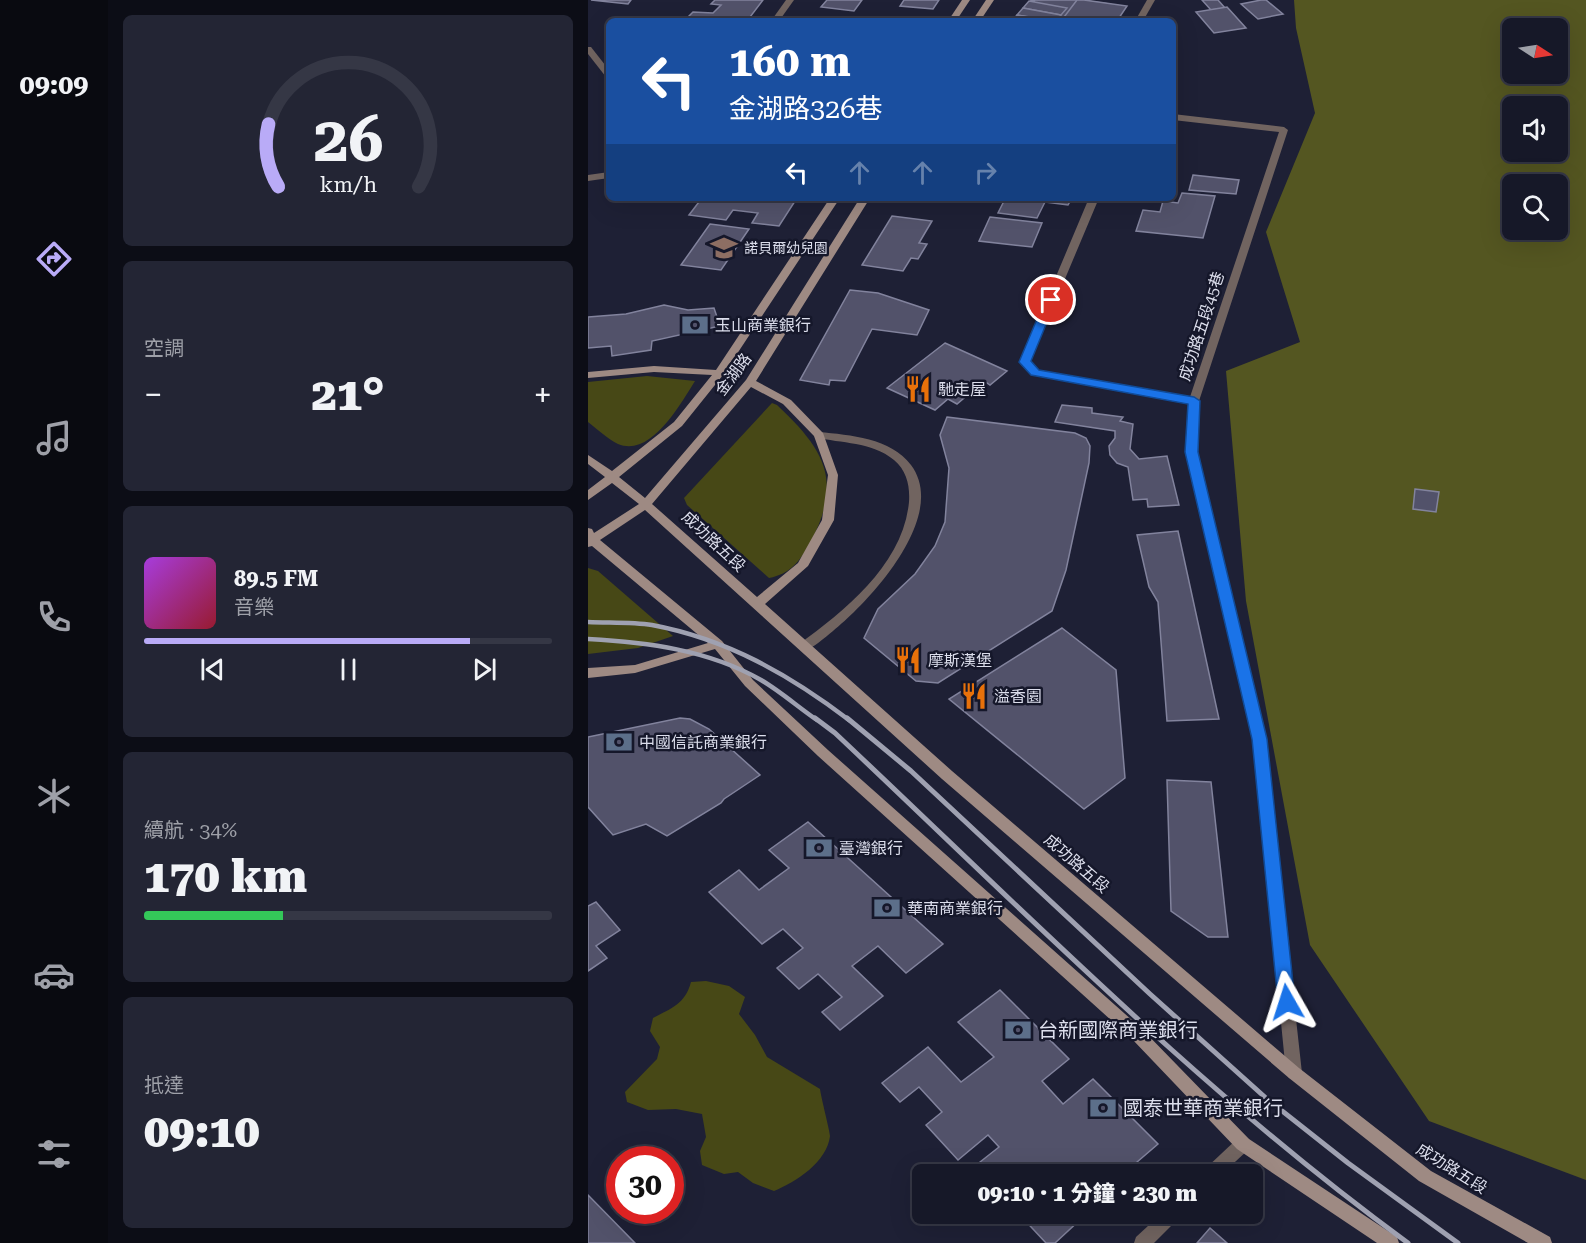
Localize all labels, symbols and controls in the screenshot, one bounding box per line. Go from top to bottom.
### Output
north arrow [1502,18,1568,84]
map controls [1502,18,1568,240]
text: 160 m [729,37,851,86]
icon: left [630,42,708,120]
text: 09:09 [20,69,88,101]
text: 金湖路326巷 [729,93,882,125]
button: sound [1502,96,1568,162]
text: 26 [313,103,383,176]
icon: left [780,156,813,189]
icon: ahead [843,156,876,189]
icon: ahead [906,156,939,189]
icon: right [969,156,1002,189]
text: km/h [319,173,377,198]
button: search [1502,174,1568,240]
school or university icon: 諾貝爾幼兒園 [709,233,739,263]
icon: directions [33,238,75,280]
place label: 諾貝爾幼兒園 [744,240,828,256]
street label: 成功路五段45巷 [1175,269,1228,383]
pin [1025,274,1076,325]
icon: arrive [1034,283,1067,316]
bank icon: 玉山商業銀行 [680,310,710,340]
place label: 玉山商業銀行 [715,316,811,335]
text: 空調 [144,336,184,360]
street label: 金湖路 [711,349,755,399]
text: 21° [312,368,385,421]
restaurant icon: 馳走屋 [903,374,933,404]
text: − [144,375,162,414]
text: + [534,375,552,414]
place label: 馳走屋 [938,380,986,399]
icon: music [33,417,75,459]
street label: 成功路五段 [678,507,749,576]
text: 89.5 FM [234,566,318,591]
text: 音樂 [234,595,274,619]
icon: phone [33,596,75,638]
restaurant icon: 摩斯漢堡 [893,645,923,675]
place label: 摩斯漢堡 [928,651,992,670]
icon: previous [196,653,229,686]
icon: pause [332,653,365,686]
icon: next [468,653,501,686]
restaurant icon: 溢香園 [959,681,989,711]
place label: 溢香園 [994,687,1042,706]
bank icon: 中國信託商業銀行 [604,727,634,757]
place label: 中國信託商業銀行 [639,733,767,752]
icon: climate [33,775,75,817]
text: 續航 · 34% [144,818,237,842]
street label: 成功路五段 [1040,830,1113,897]
bank icon: 臺灣銀行 [804,833,834,863]
place label: 臺灣銀行 [839,839,903,858]
text: 170 km [144,850,307,903]
bank icon: 華南商業銀行 [872,893,902,923]
place label: 華南商業銀行 [907,899,1003,918]
icon: car [33,954,75,996]
position arrow [1255,970,1319,1034]
bank icon: 台新國際商業銀行 [1003,1015,1033,1045]
place label: 台新國際商業銀行 [1038,1018,1198,1042]
text: 抵達 [144,1073,184,1097]
bank icon: 國泰世華商業銀行 [1088,1093,1118,1123]
place label: 國泰世華商業銀行 [1123,1096,1283,1120]
text: 09:10 [144,1105,260,1158]
icon: filters [33,1133,75,1175]
street label: 成功路五段 [1413,1139,1491,1198]
speed limit sign: 30 [606,1146,684,1224]
text: 09:10 · 1 分鐘 · 230 m [978,1181,1197,1206]

